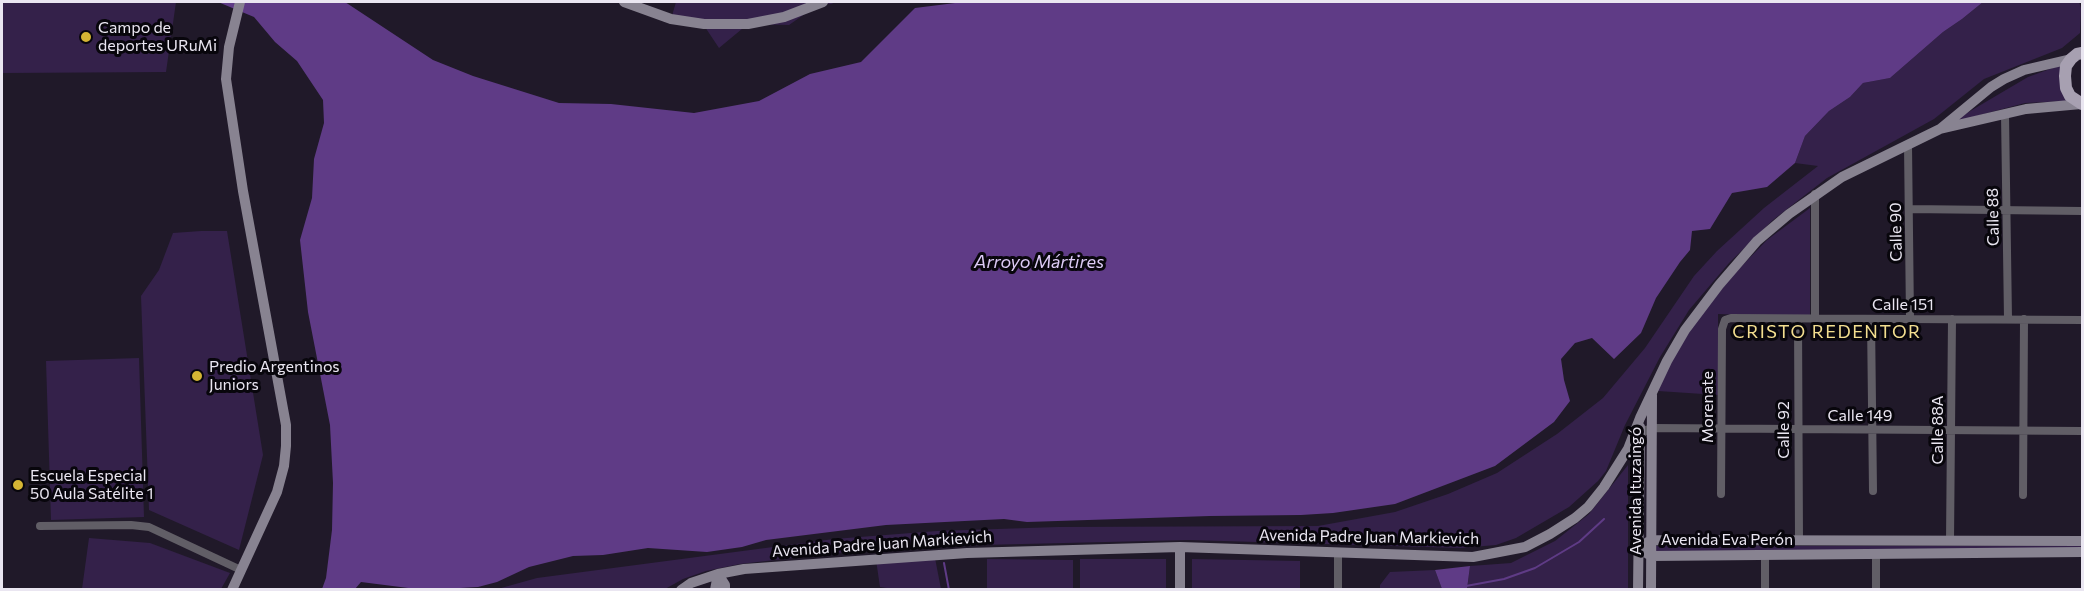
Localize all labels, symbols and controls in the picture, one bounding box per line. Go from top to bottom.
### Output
place label: Campo de deportes URuMi [98,18,217,56]
marker: Campo de deportes URuMi [79,30,93,44]
street label: Calle 88 [1983,188,2003,246]
street label: Calle 90 [1886,202,1906,262]
water label: Arroyo Mártires [974,251,1104,273]
street label: Calle 151 [1872,295,1934,315]
district label: CRISTO REDENTOR [1732,321,1922,343]
place label: Predio Argentinos Juniors [209,357,340,395]
marker: Predio Argentinos Juniors [190,369,204,383]
street label: Morenate [1698,371,1718,443]
street label: Calle 88A [1928,395,1948,465]
street label: Calle 92 [1774,401,1794,459]
street label: Calle 149 [1827,406,1893,426]
street label: Avenida Ituzaingó [1626,427,1646,555]
place label: Escuela Especial 50 Aula Satélite 1 [30,466,154,504]
marker: Escuela Especial 50 Aula Satélite 1 [11,478,25,492]
street label: Avenida Padre Juan Markievich [1259,525,1479,549]
street label: Avenida Padre Juan Markievich [771,527,993,561]
street label: Avenida Eva Perón [1661,530,1793,550]

